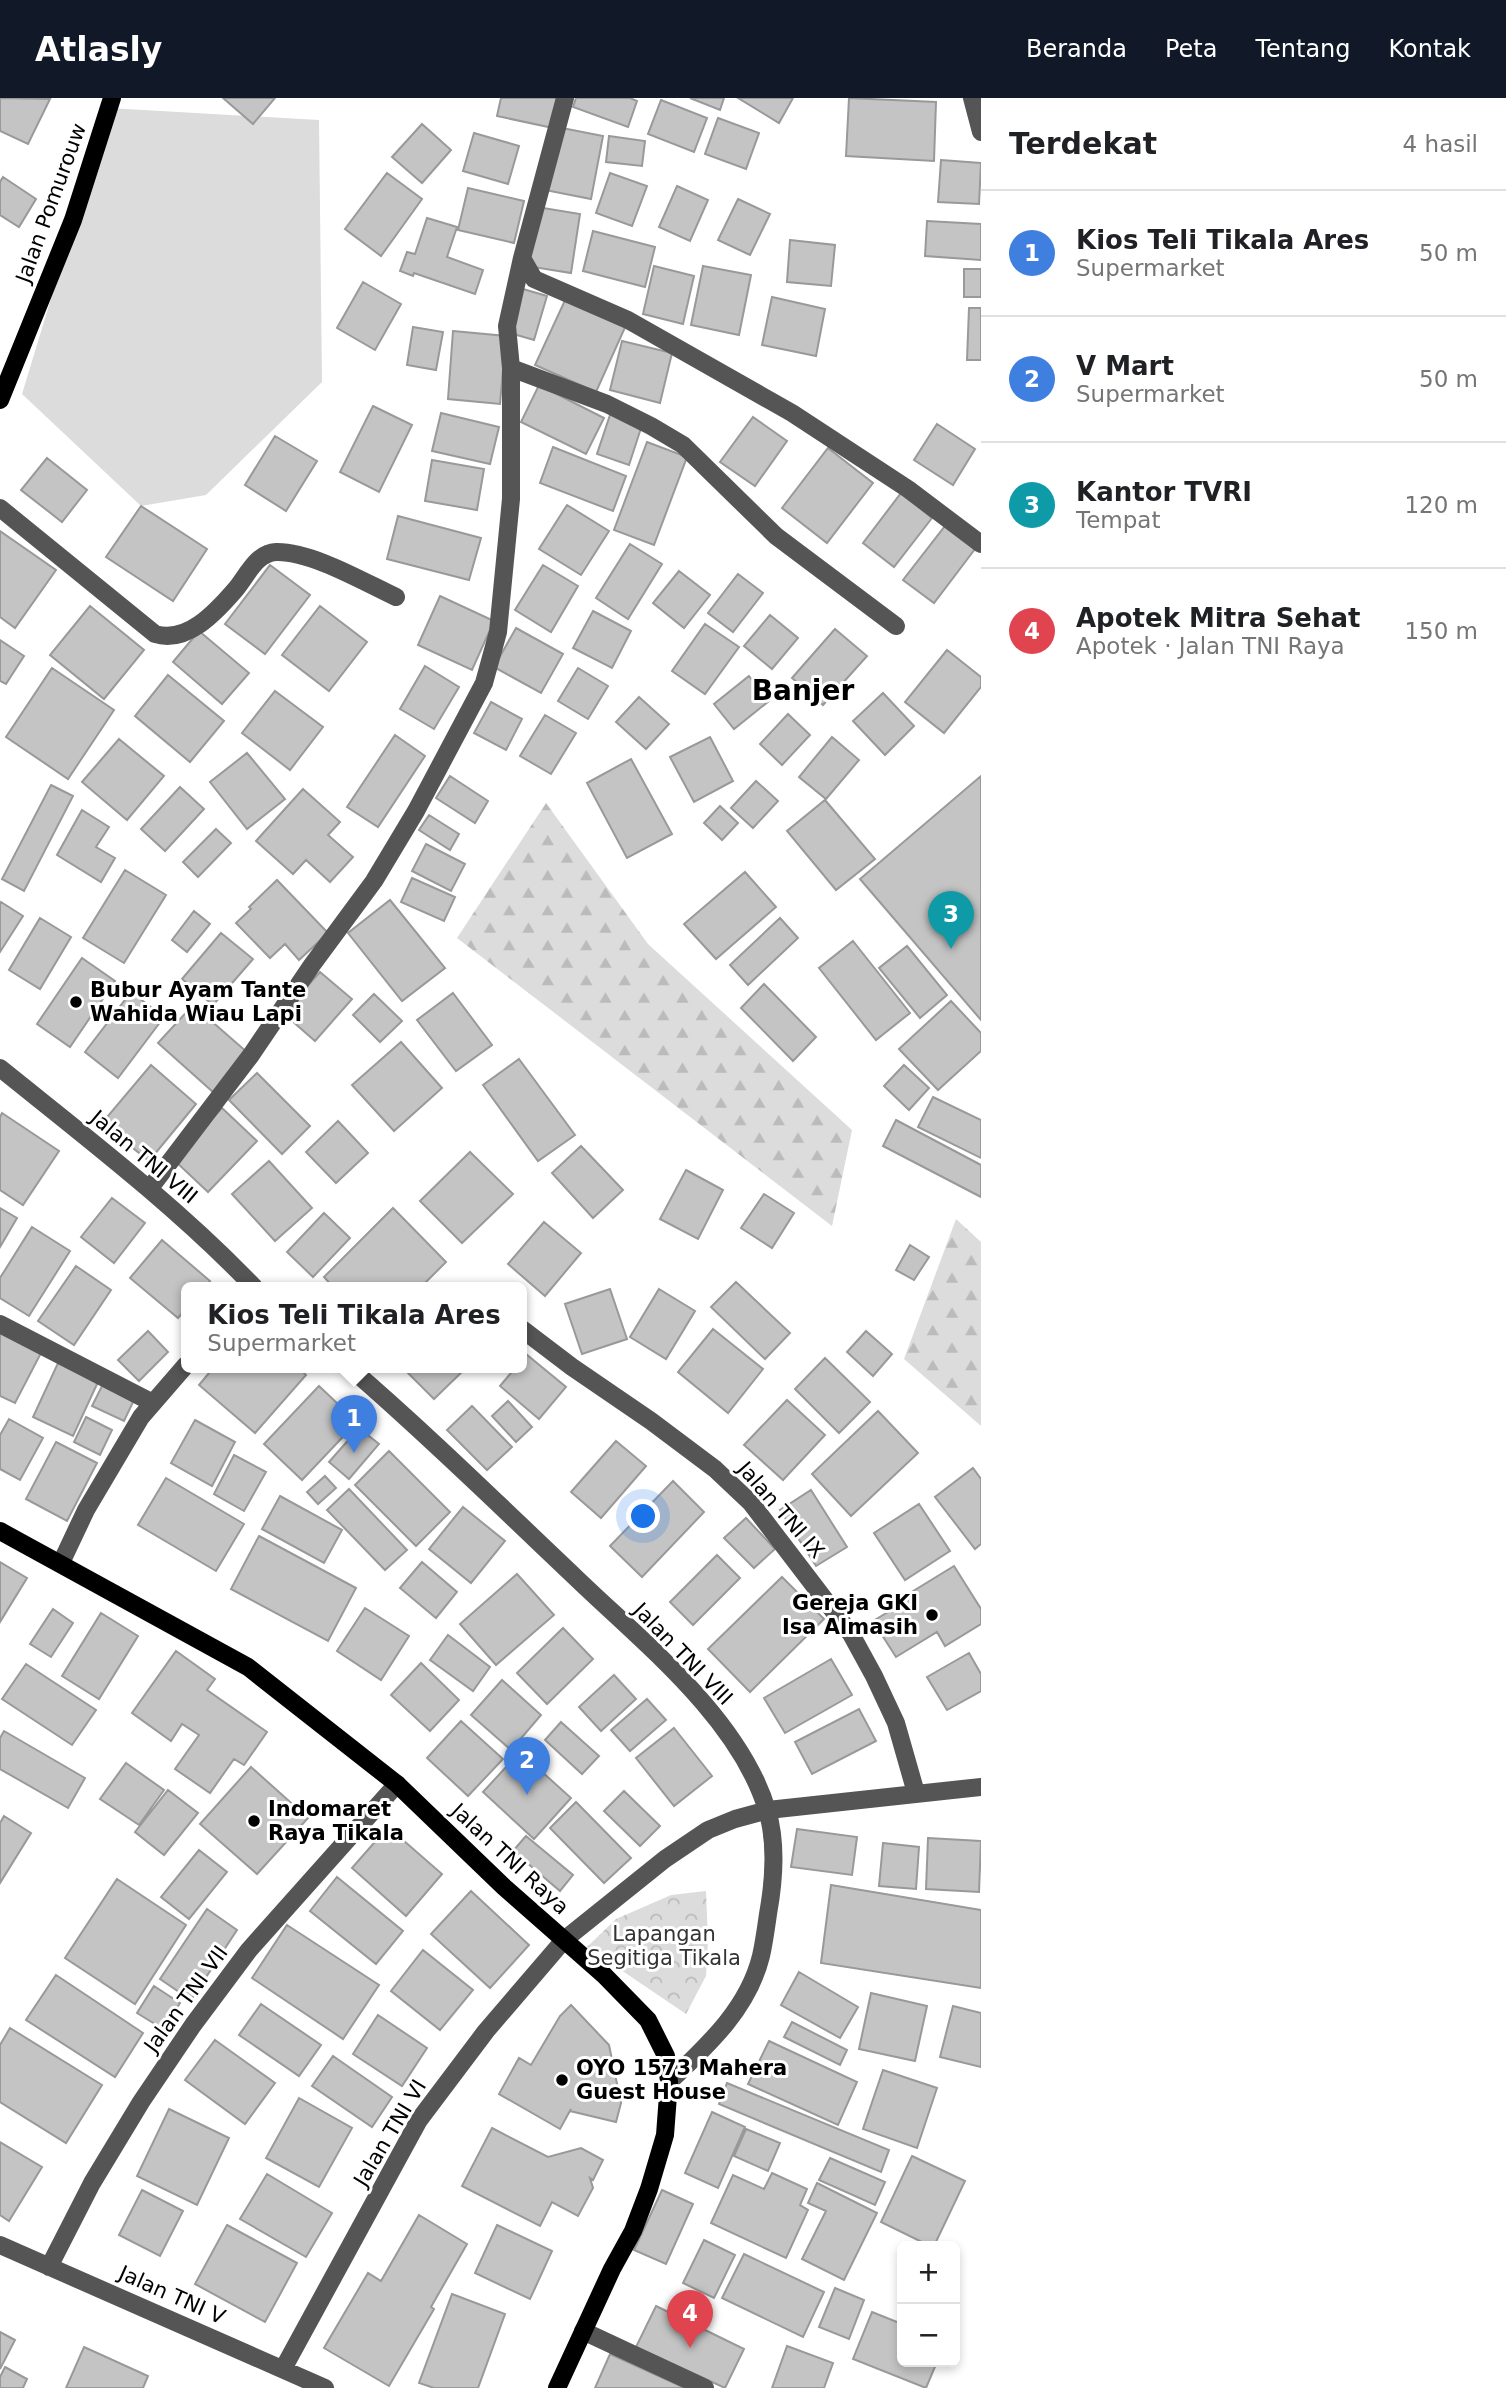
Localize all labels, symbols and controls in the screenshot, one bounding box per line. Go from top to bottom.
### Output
text: Atlasly [35,30,162,69]
text: Beranda [1026,35,1127,63]
text: Peta [1165,35,1217,63]
text: Tentang [1255,35,1351,63]
text: Kontak [1389,35,1471,63]
street label: Jalan Pomurouw [10,120,91,288]
text: Terdekat [1009,126,1157,161]
text: 4 hasil [1403,131,1478,157]
text: Kios Teli Tikala Ares [1076,225,1369,255]
text: 1 [1024,240,1040,266]
text: 50 m [1419,240,1478,266]
text: Supermarket [1076,255,1225,281]
text: V Mart [1076,351,1174,381]
text: 2 [1024,366,1040,392]
text: 50 m [1419,366,1478,392]
text: Supermarket [1076,381,1225,407]
text: Kantor TVRI [1076,477,1252,507]
text: 3 [1024,492,1040,518]
text: 120 m [1404,492,1478,518]
text: Tempat [1076,507,1160,533]
text: Apotek Mitra Sehat [1076,603,1360,633]
text: 4 [1024,618,1040,644]
text: 150 m [1404,618,1478,644]
text: Apotek · Jalan TNI Raya [1076,633,1345,659]
district label: Banjer [752,674,854,707]
pin: 3 [928,891,974,949]
place label: Bubur Ayam Tante Wahida Wiau Lapi [90,978,306,1026]
marker: Bubur Ayam Tante Wahida Wiau Lapi [68,994,84,1010]
street label: Jalan TNI VIII [84,1104,202,1209]
popup [181,1282,527,1373]
text: Kios Teli Tikala Ares [207,1300,501,1330]
text: Supermarket [207,1330,356,1356]
pin: 1 [331,1395,377,1453]
street label: Jalan TNI IX [731,1455,829,1563]
your location [626,1499,660,1533]
place label: Gereja GKI Isa Almasih [782,1591,918,1639]
street label: Jalan TNI VIII [627,1597,738,1710]
marker: Gereja GKI Isa Almasih [924,1607,940,1623]
pin: 2 [504,1737,550,1795]
place label: Indomaret Raya Tikala [268,1797,404,1845]
street label: Jalan TNI Raya [445,1797,574,1919]
marker: Indomaret Raya Tikala [246,1813,262,1829]
park label: Lapangan Segitiga Tikala [587,1922,741,1970]
street label: Jalan TNI VII [138,1941,233,2059]
place label: OYO 1573 Mahera Guest House [576,2056,787,2104]
marker: OYO 1573 Mahera Guest House [554,2072,570,2088]
street label: Jalan TNI VI [348,2076,431,2192]
map controls [897,2241,960,2367]
button: + [897,2241,960,2304]
street label: Jalan TNI V [113,2260,229,2329]
pin: 4 [667,2290,713,2348]
button: − [897,2304,960,2367]

